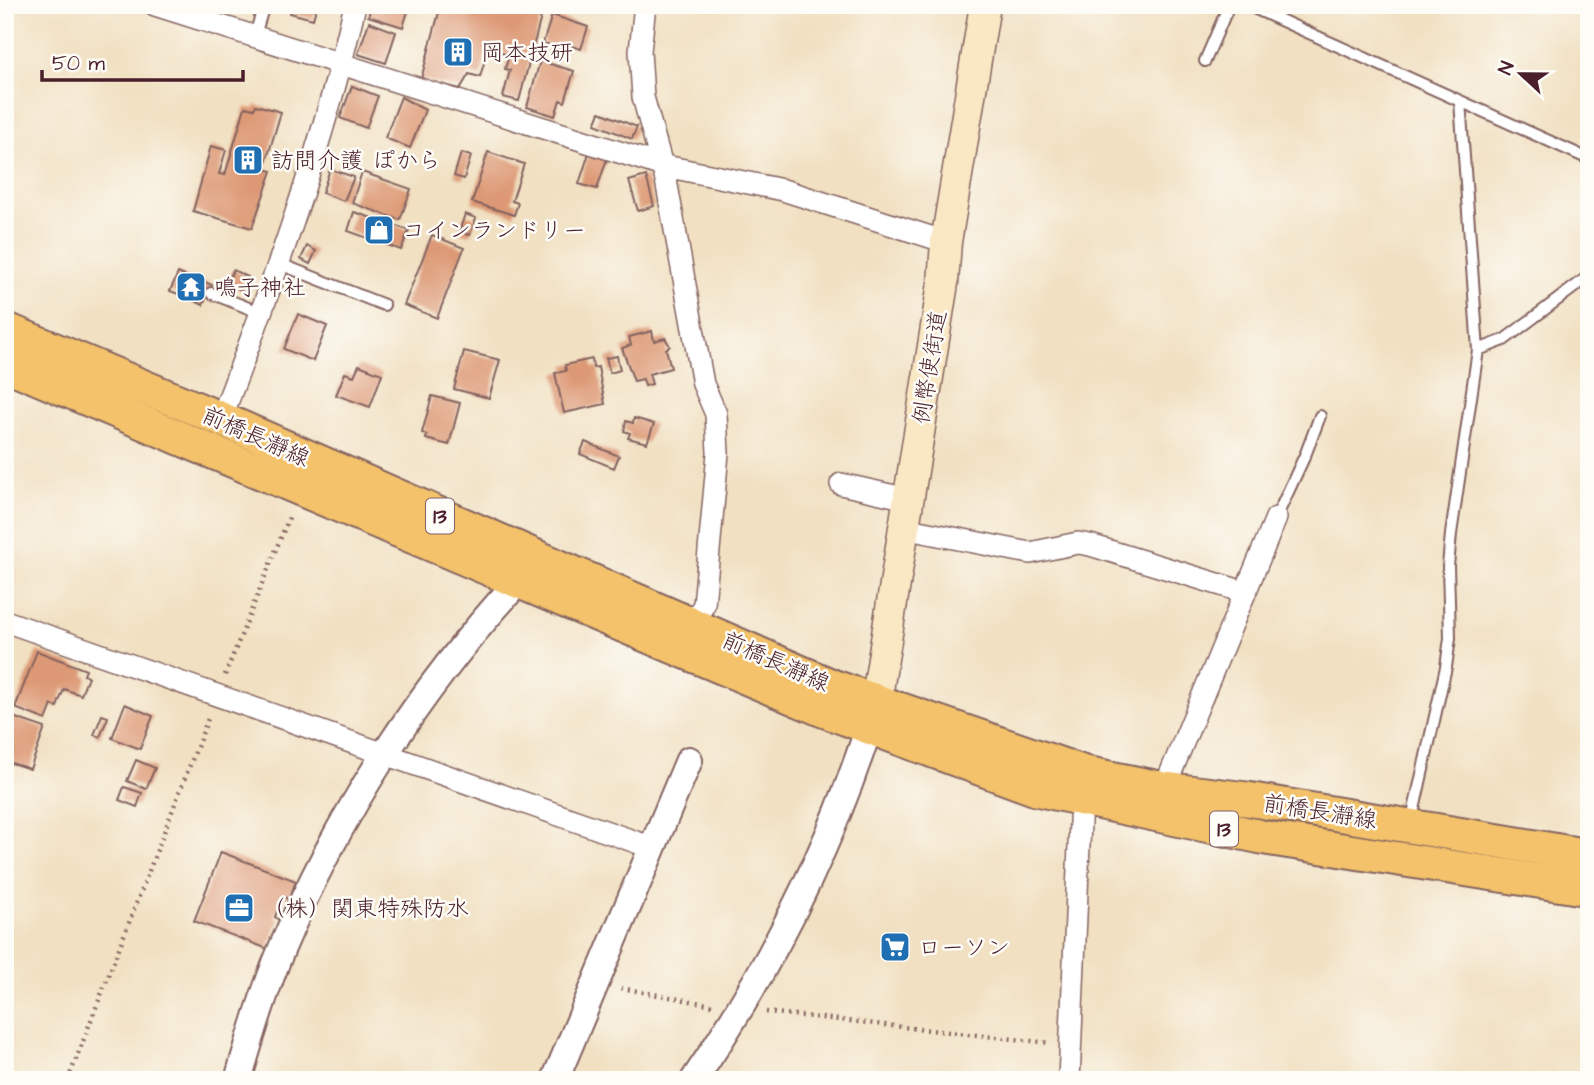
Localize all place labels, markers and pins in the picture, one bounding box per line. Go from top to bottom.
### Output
building icon: 岡本技研 [441,35,475,69]
place label: 岡本技研 [481,37,573,69]
building icon: 訪問介護 ぽから [231,143,265,177]
place label: 訪問介護 ぽから [271,145,441,177]
shop icon: コインランドリー [362,213,396,247]
place label: コインランドリー [402,215,586,247]
temple icon: 鳴子神社 [174,270,208,304]
place label: 鳴子神社 [214,272,306,304]
office icon: （株）関東特殊防水 [222,891,256,925]
place label: （株）関東特殊防水 [262,893,469,925]
supermarket icon: ローソン [878,930,912,964]
place label: ローソン [918,932,1010,964]

